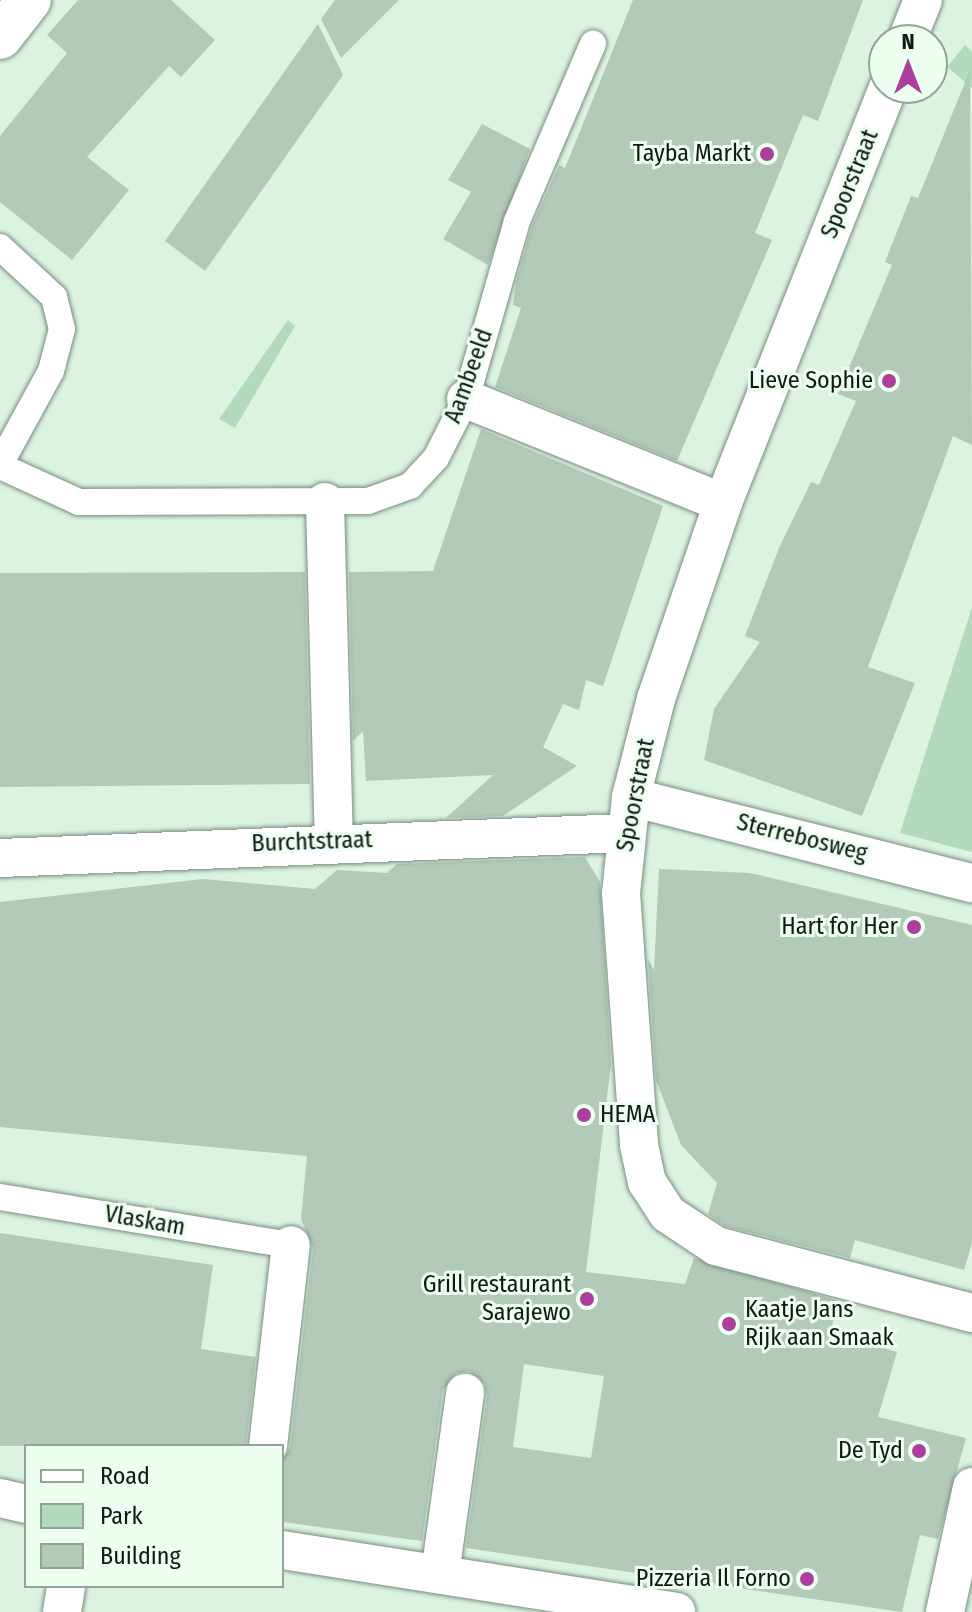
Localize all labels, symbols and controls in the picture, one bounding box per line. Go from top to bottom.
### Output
north arrow [868,24,948,104]
text: N [901,28,915,55]
street label: Spoorstraat [815,125,885,243]
place label: Tayba Markt [633,140,751,168]
marker: Tayba Markt [758,145,776,163]
street label: Aambeeld [439,325,499,427]
place label: Lieve Sophie [749,367,873,395]
marker: Lieve Sophie [880,372,898,390]
street label: Spoorstraat [611,736,661,854]
street label: Sterrebosweg [734,808,870,868]
street label: Burchtstraat [251,825,373,859]
place label: Hart for Her [781,913,898,941]
marker: Hart for Her [905,918,923,936]
place label: HEMA [600,1101,655,1129]
marker: HEMA [575,1106,593,1124]
street label: Vlaskam [102,1200,188,1242]
place label: Grill restaurant Sarajewo [423,1271,571,1327]
marker: Grill restaurant Sarajewo [578,1290,596,1308]
place label: Kaatje Jans Rijk aan Smaak [745,1296,894,1352]
marker: Kaatje Jans Rijk aan Smaak [720,1315,738,1333]
place label: De Tyd [838,1437,903,1465]
marker: De Tyd [910,1442,928,1460]
legend [24,1444,284,1588]
text: Road [100,1462,150,1490]
text: Park [100,1502,143,1530]
text: Building [100,1542,181,1570]
place label: Pizzeria Il Forno [636,1565,791,1593]
marker: Pizzeria Il Forno [798,1570,816,1588]

